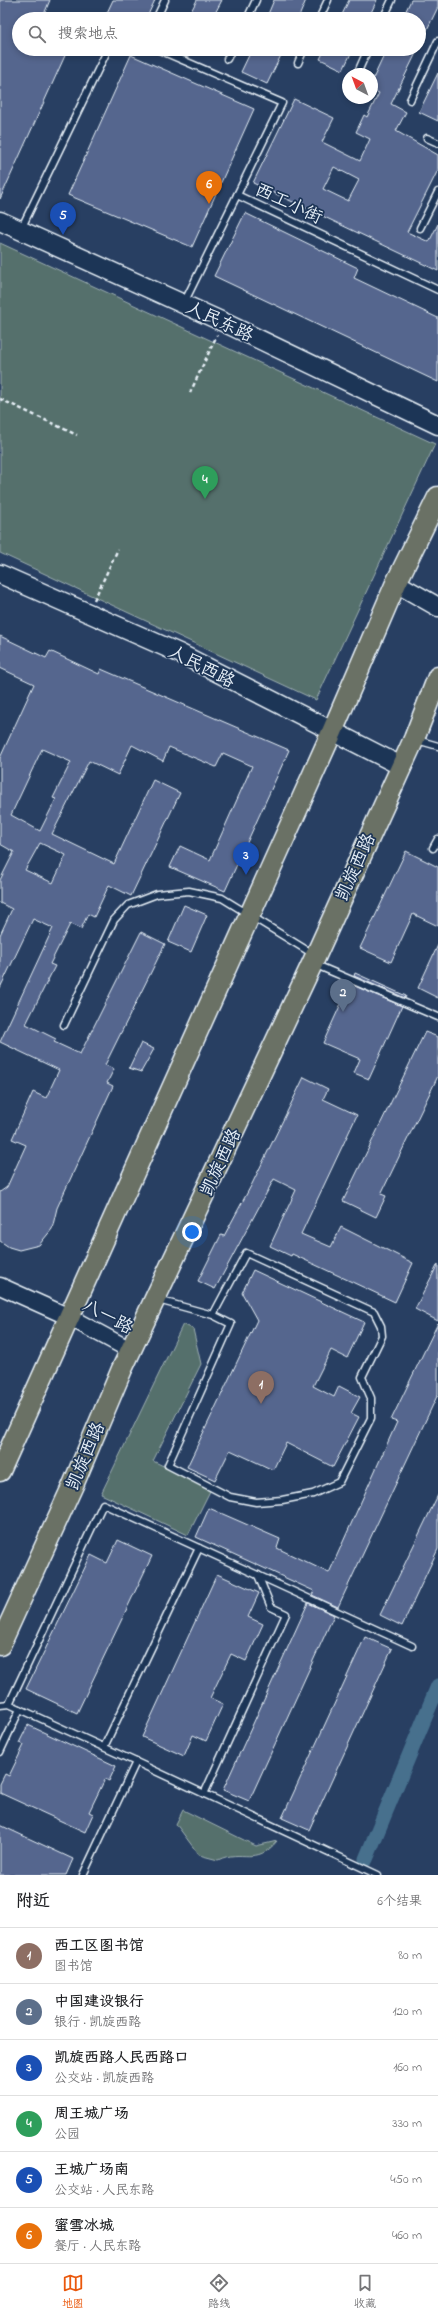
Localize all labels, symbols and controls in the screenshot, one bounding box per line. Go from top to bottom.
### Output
search box [12,12,426,56]
icon: search [26,23,48,45]
text: 搜索地点 [58,23,118,45]
north arrow [342,68,378,104]
pin: 6 [196,171,222,204]
street label: 西工小街 [250,178,326,232]
pin: 5 [50,202,76,235]
street label: 人民东路 [181,296,257,350]
pin: 4 [192,466,218,499]
street label: 人民西路 [163,640,239,696]
street label: 凯旋西路 [330,830,383,906]
pin: 3 [233,842,259,875]
pin: 2 [330,979,356,1012]
street label: 凯旋西路 [195,1125,249,1201]
your location [182,1222,202,1242]
street label: 八一路 [77,1294,137,1342]
pin: 1 [248,1371,274,1404]
street label: 凯旋西路 [61,1419,113,1495]
text: 附近 [16,1889,50,1914]
text: 6个结果 [377,1892,422,1911]
text: 西工区图书馆 [54,1935,144,1957]
text: 1 [27,1946,31,1965]
text: 80 m [398,1946,422,1965]
text: 图书馆 [54,1957,93,1976]
text: 中国建设银行 [54,1991,144,2013]
text: 2 [26,2002,32,2021]
text: 120 m [392,2002,422,2021]
text: 银行 · 凯旋西路 [54,2013,141,2032]
text: 凯旋西路人民西路口 [54,2047,189,2069]
text: 3 [26,2058,32,2077]
text: 160 m [393,2058,422,2077]
text: 公交站 · 凯旋西路 [54,2069,154,2088]
text: 周王城广场 [54,2103,129,2125]
text: 4 [26,2114,32,2133]
text: 330 m [392,2114,422,2133]
text: 公园 [54,2125,80,2144]
text: 王城广场南 [54,2159,129,2181]
text: 5 [25,2170,33,2189]
text: 450 m [390,2170,422,2189]
text: 公交站 · 人民东路 [54,2181,154,2200]
text: 蜜雪冰城 [54,2215,114,2237]
text: 6 [26,2226,32,2245]
text: 460 m [392,2226,422,2245]
text: 餐厅 · 人民东路 [54,2237,141,2256]
tab: 地图 [62,2272,84,2312]
tab: 路线 [208,2272,230,2312]
tab: 收藏 [354,2272,376,2312]

